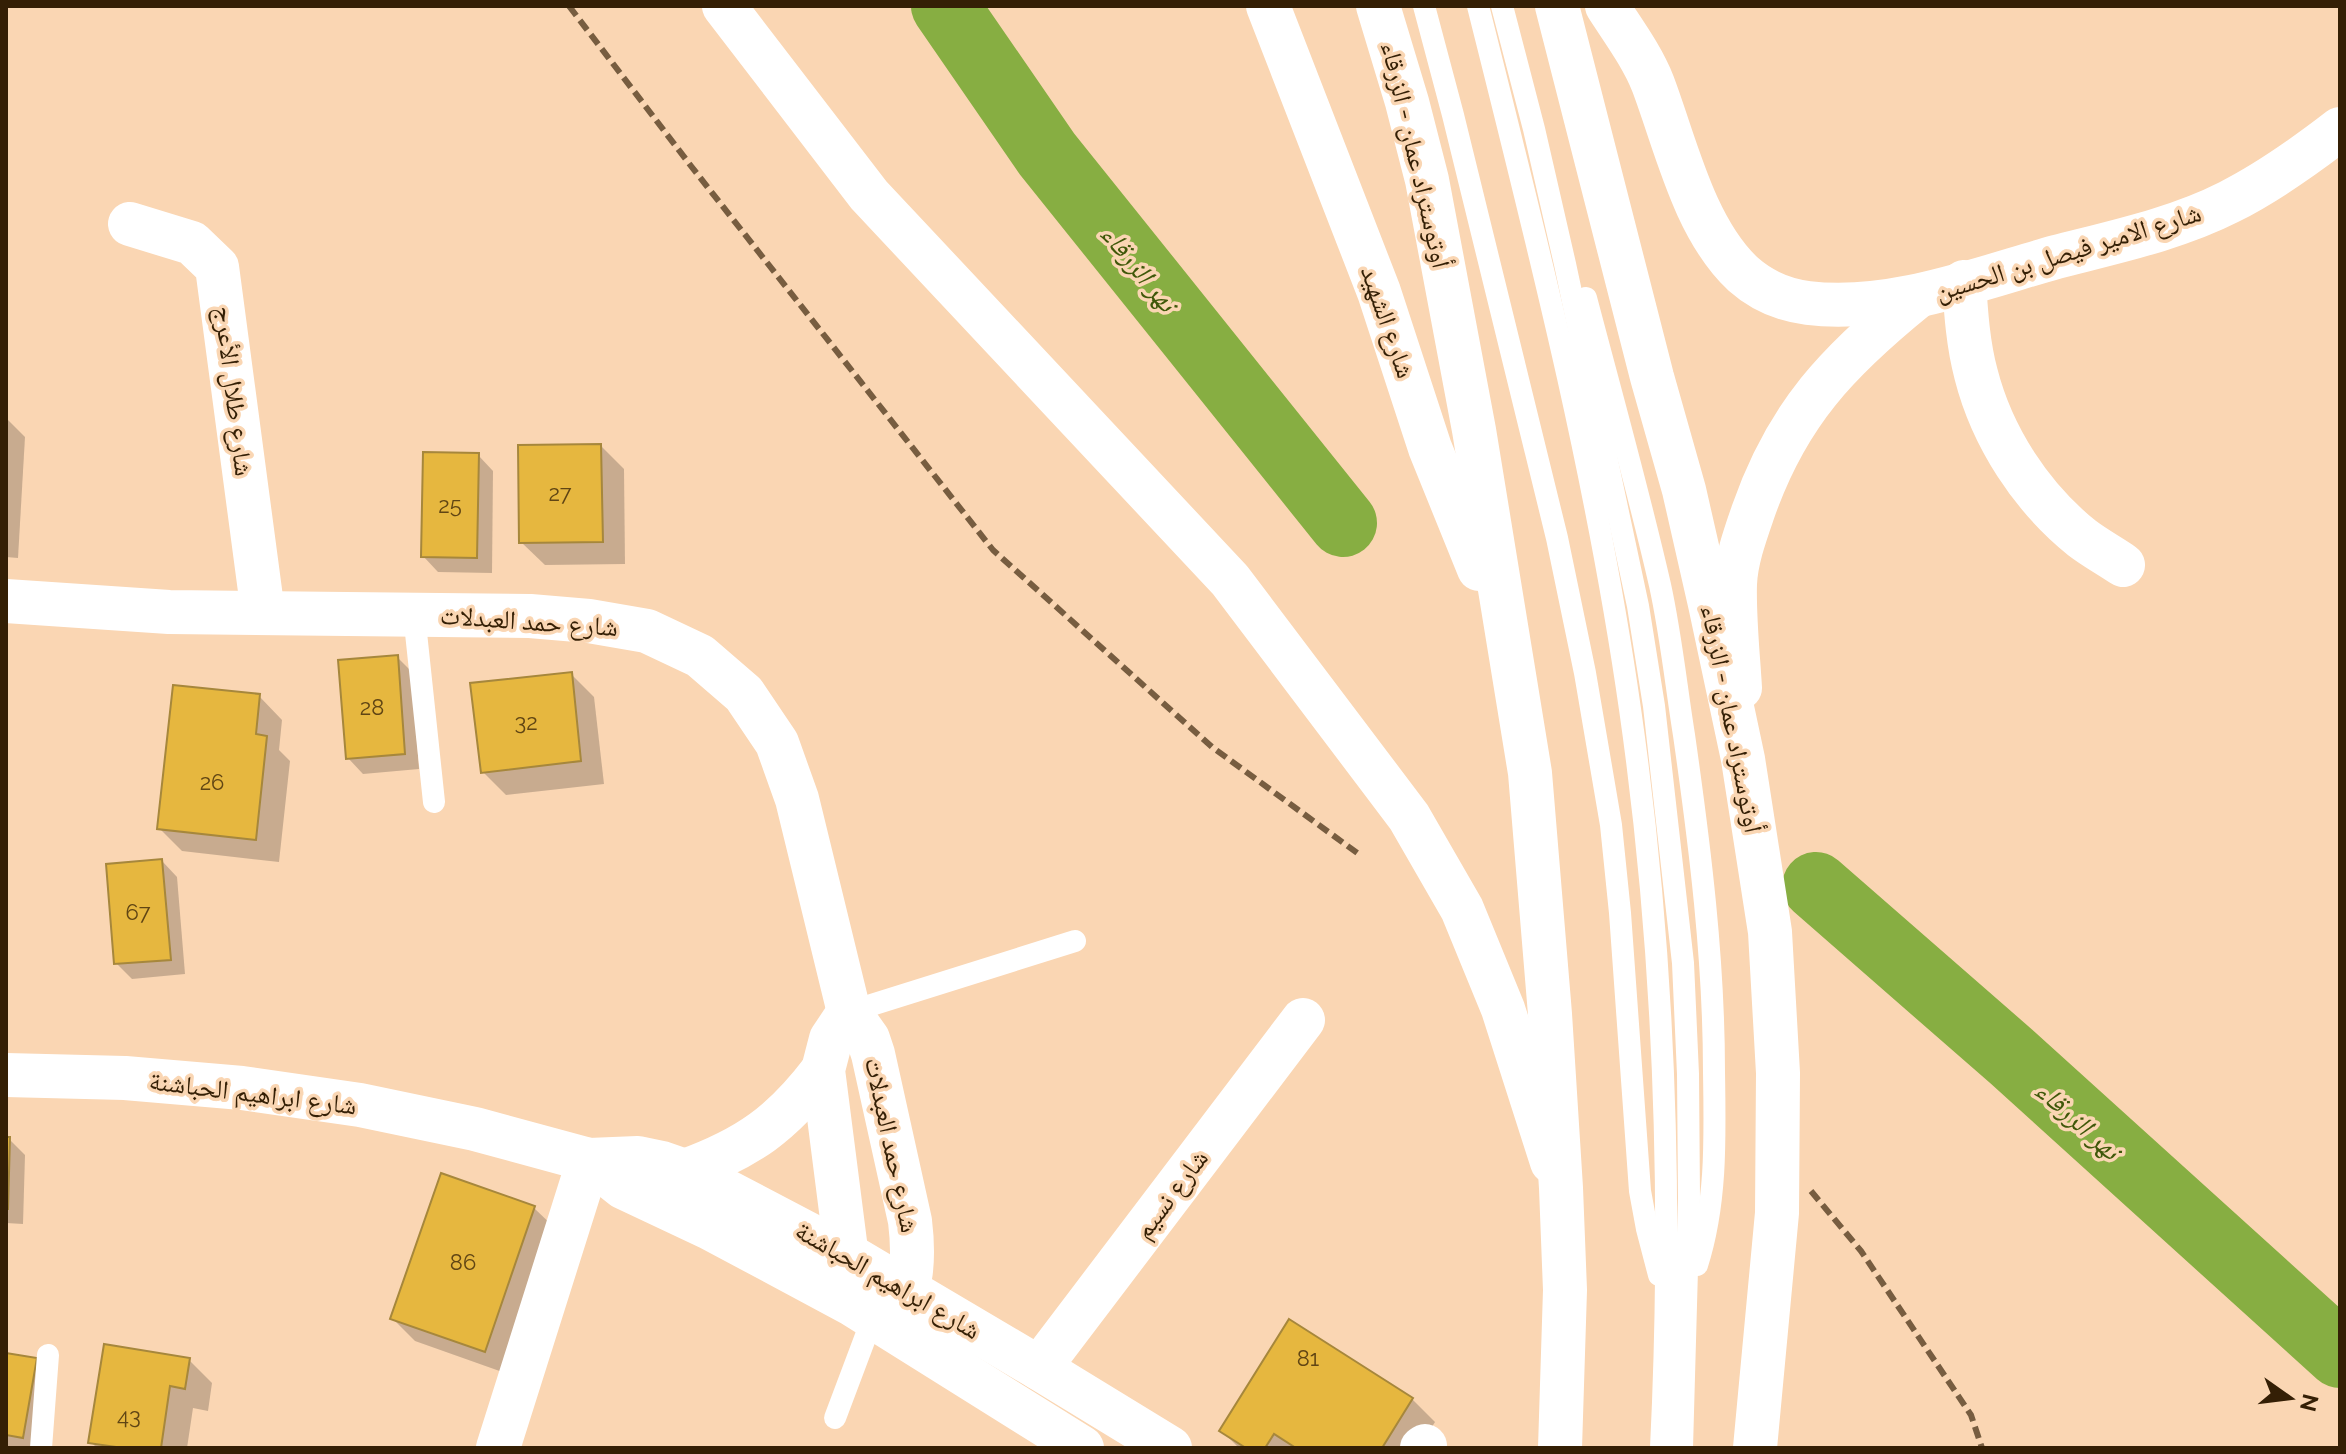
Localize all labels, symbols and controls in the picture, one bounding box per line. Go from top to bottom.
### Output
street label: أوتوستراد عمان - الزرقاء [1374,39,1457,271]
street label: شارع الامير فيصل بن الحسين [1931,197,2205,308]
water label: نهر الزرقاء [1094,218,1187,321]
street label: شارع الشهيد [1354,262,1421,382]
street label: شارع طلال الأعرج [208,304,259,478]
house number: 27 [548,480,572,506]
house number: 25 [438,492,462,518]
street label: شارع حمد العبدلات [439,600,619,643]
street label: أوتوستراد عمان - الزرقاء [1694,603,1769,835]
house number: 28 [360,694,384,720]
house number: 32 [514,709,538,735]
house number: 26 [200,769,224,795]
house number: 67 [125,899,151,925]
street label: شارع حمد العبدلات [858,1055,925,1235]
street label: شارع ابراهيم الحباشنة [147,1065,358,1123]
water label: نهر الزرقاء [2029,1073,2130,1169]
street label: شارع نسيم [1128,1144,1216,1246]
street label: شارع ابراهيم الحباشنة [789,1215,986,1347]
house number: 86 [450,1249,476,1275]
house number: 81 [1297,1345,1319,1371]
north arrow [2250,1358,2330,1438]
text: N [2295,1392,2324,1414]
house number: 43 [117,1403,141,1429]

